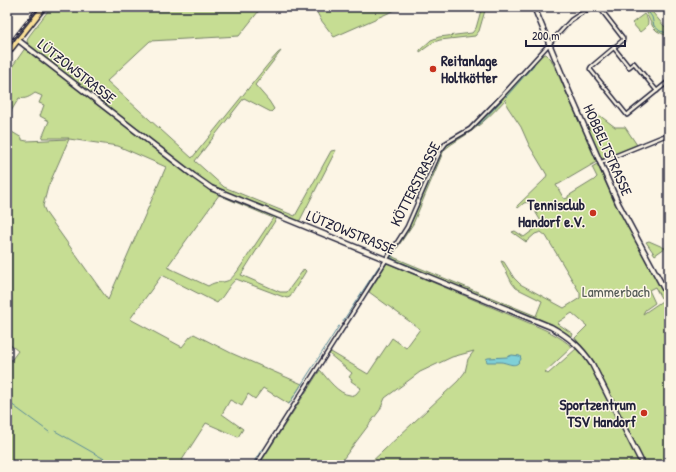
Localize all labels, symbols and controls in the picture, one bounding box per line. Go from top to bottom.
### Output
scale bar [526,22,625,48]
text: 200 m [532,27,559,44]
street label: LÜTZOWSTRASSE [33,34,121,109]
place label: Reitanlage Holtkötter [441,50,498,88]
marker: Reitanlage Holtkötter [428,64,438,74]
street label: HOBBELTSTRASSE [578,101,638,199]
street label: KÖTTERSTRASSE [385,138,445,230]
place label: Tennisclub Handorf e.V. [518,194,585,232]
street label: LÜTZOWSTRASSE [303,205,399,260]
marker: Tennisclub Handorf e.V. [588,208,598,218]
park label: Lammerbach [582,281,650,302]
place label: Sportzentrum TSV Handorf [559,394,637,432]
marker: Sportzentrum TSV Handorf [639,408,649,418]

